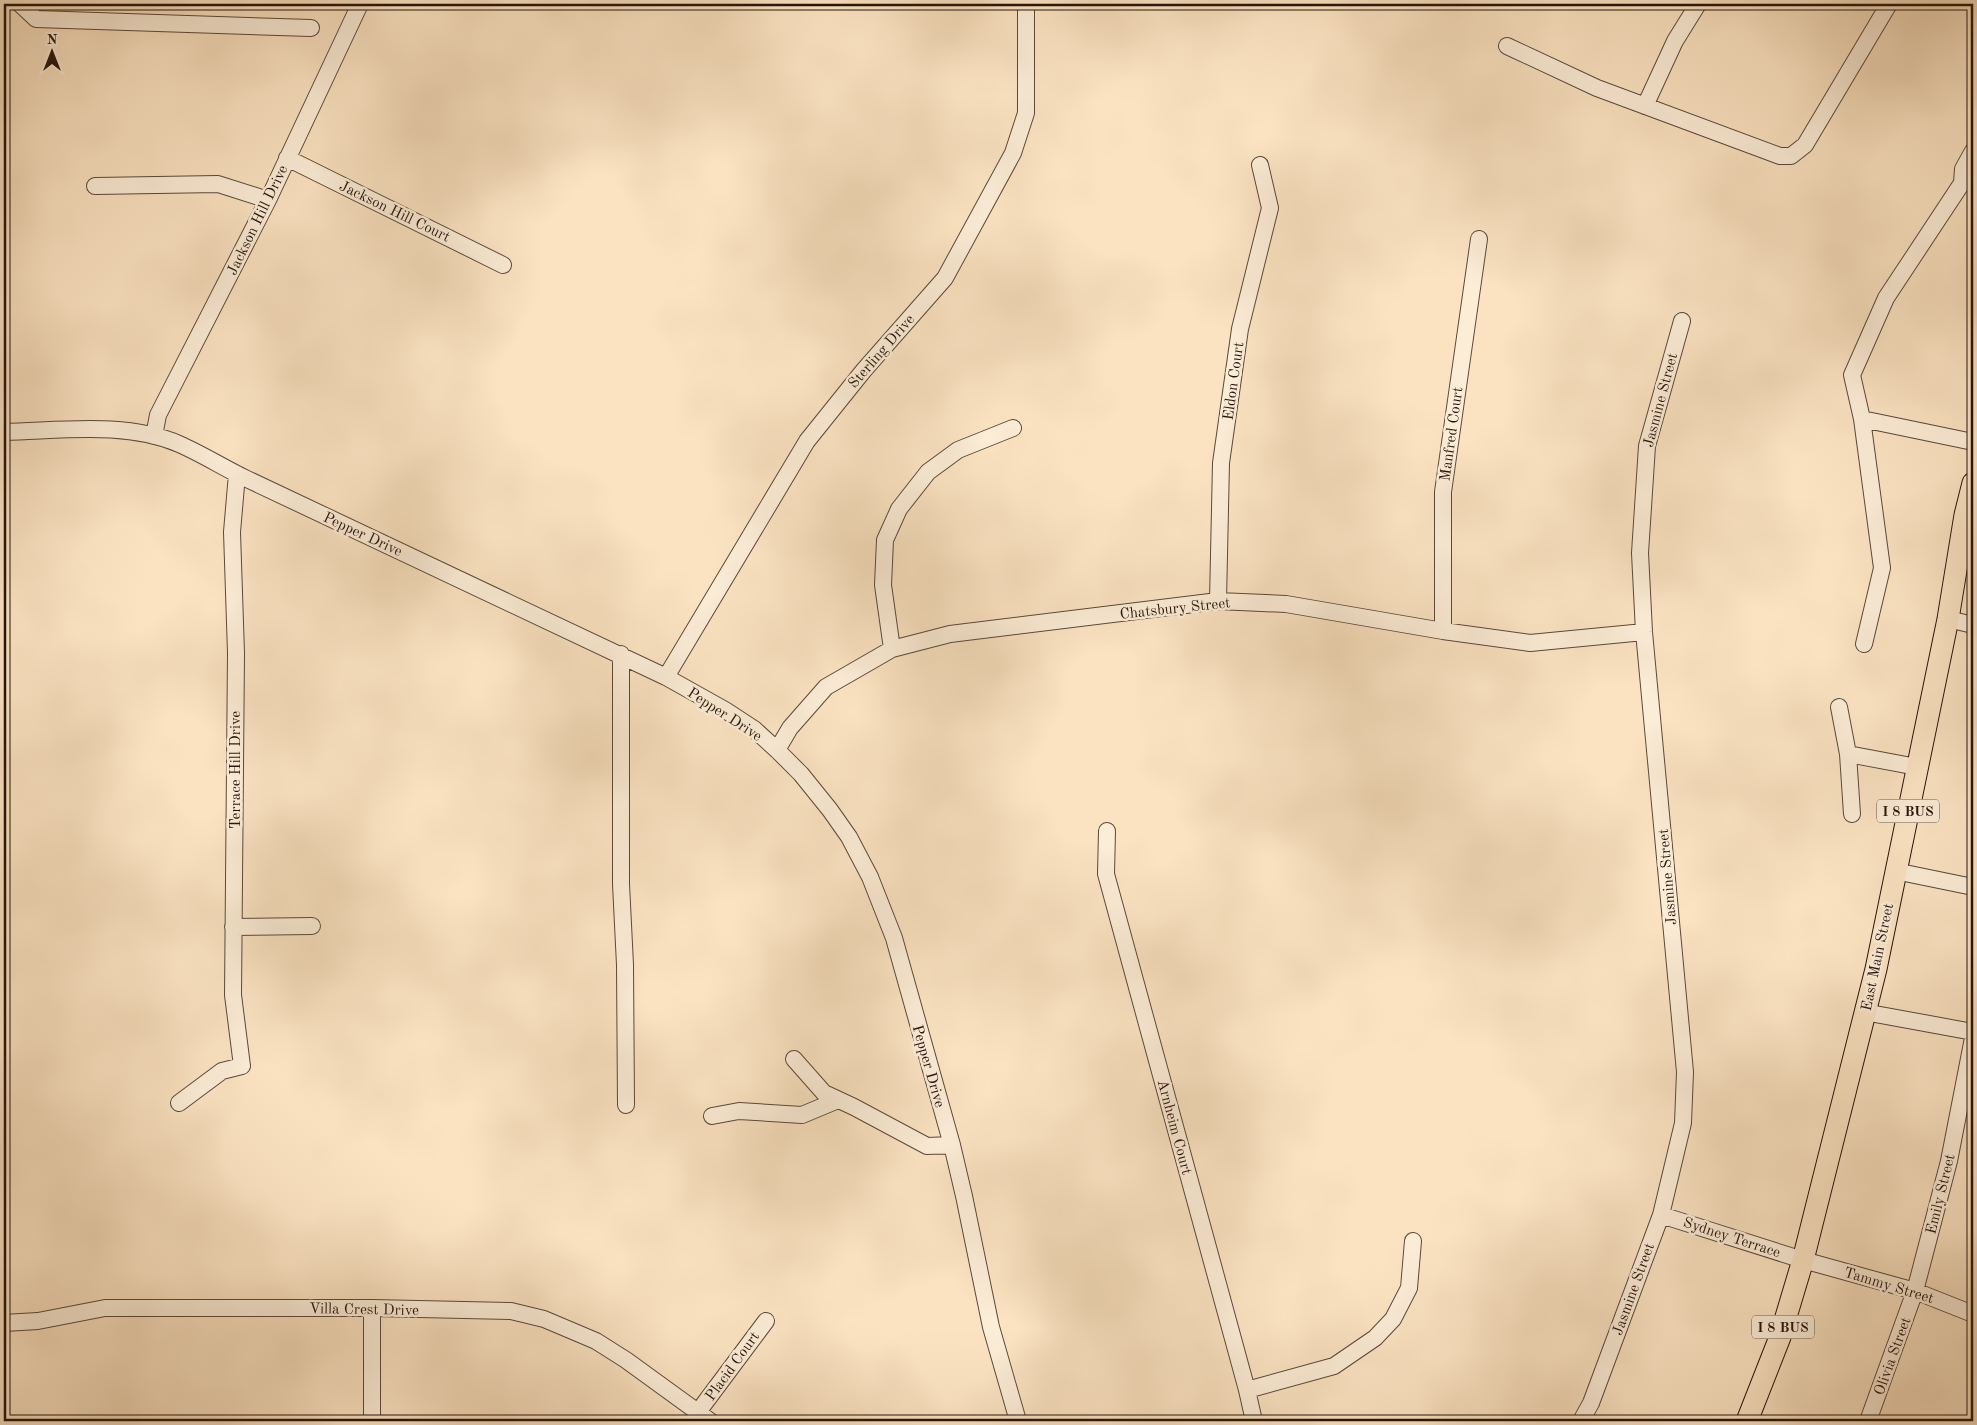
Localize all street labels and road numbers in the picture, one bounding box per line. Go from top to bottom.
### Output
street label: Jackson Hill Drive [225,163,291,278]
street label: Jackson Hill Court [337,179,452,246]
street label: Sterling Drive [846,312,918,392]
street label: Eldon Court [1222,341,1247,421]
street label: Jasmine Street [1642,352,1681,449]
street label: Manfred Court [1438,386,1467,482]
street label: Pepper Drive [321,511,404,560]
street label: Chatsbury Street [1119,596,1231,623]
street label: Pepper Drive [684,686,764,745]
street label: Terrace Hill Drive [229,711,244,829]
road number: I 8 BUS [1877,799,1939,822]
street label: Jasmine Street [1657,828,1680,926]
street label: East Main Street [1860,902,1897,1013]
street label: Pepper Drive [909,1023,947,1109]
street label: Arnheim Court [1154,1078,1193,1177]
street label: Emily Street [1924,1153,1959,1236]
street label: Sydney Terrace [1681,1216,1782,1261]
street label: Jasmine Street [1611,1241,1658,1338]
street label: Tammy Street [1842,1266,1935,1307]
street label: Villa Crest Drive [309,1302,419,1319]
road number: I 8 BUS [1752,1315,1814,1338]
street label: Olivia Street [1872,1315,1914,1398]
street label: Placid Court [703,1330,763,1404]

